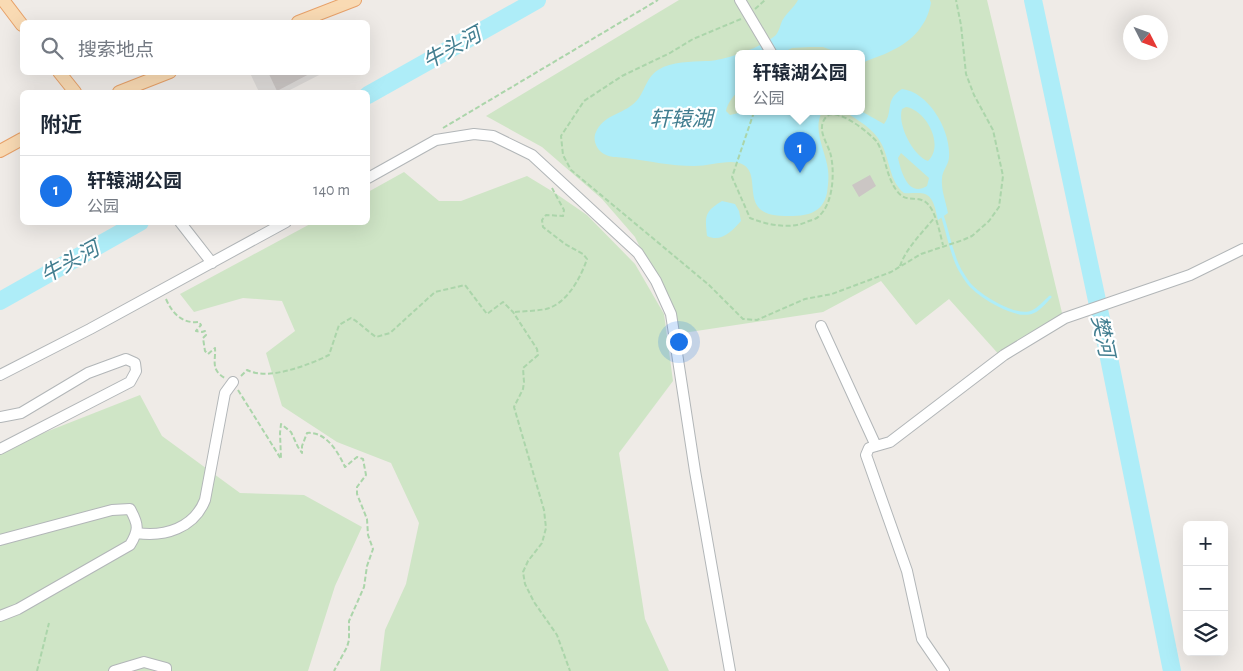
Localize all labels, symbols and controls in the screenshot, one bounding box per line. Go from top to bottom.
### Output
north arrow [1123,15,1168,60]
search box [20,20,370,75]
water label: 牛头河 [419,21,488,73]
icon: search [38,34,66,62]
text: 搜索地点 [78,41,154,60]
popup [735,50,865,115]
text: 轩辕湖公园 [752,64,848,83]
text: 公园 [752,91,785,107]
water label: 轩辕湖 [650,108,715,130]
text: 附近 [40,115,82,136]
pin: 1 [784,132,816,173]
text: 轩辕湖公园 [87,172,182,191]
text: 1 [53,182,59,198]
text: 140 m [313,182,350,198]
text: 公园 [87,199,119,215]
water label: 牛头河 [37,235,106,287]
water label: 樊河 [1088,313,1119,363]
your location [666,329,692,355]
map controls [1183,521,1228,656]
button: + [1183,521,1228,566]
button: − [1183,566,1228,611]
button: layers [1183,611,1228,656]

